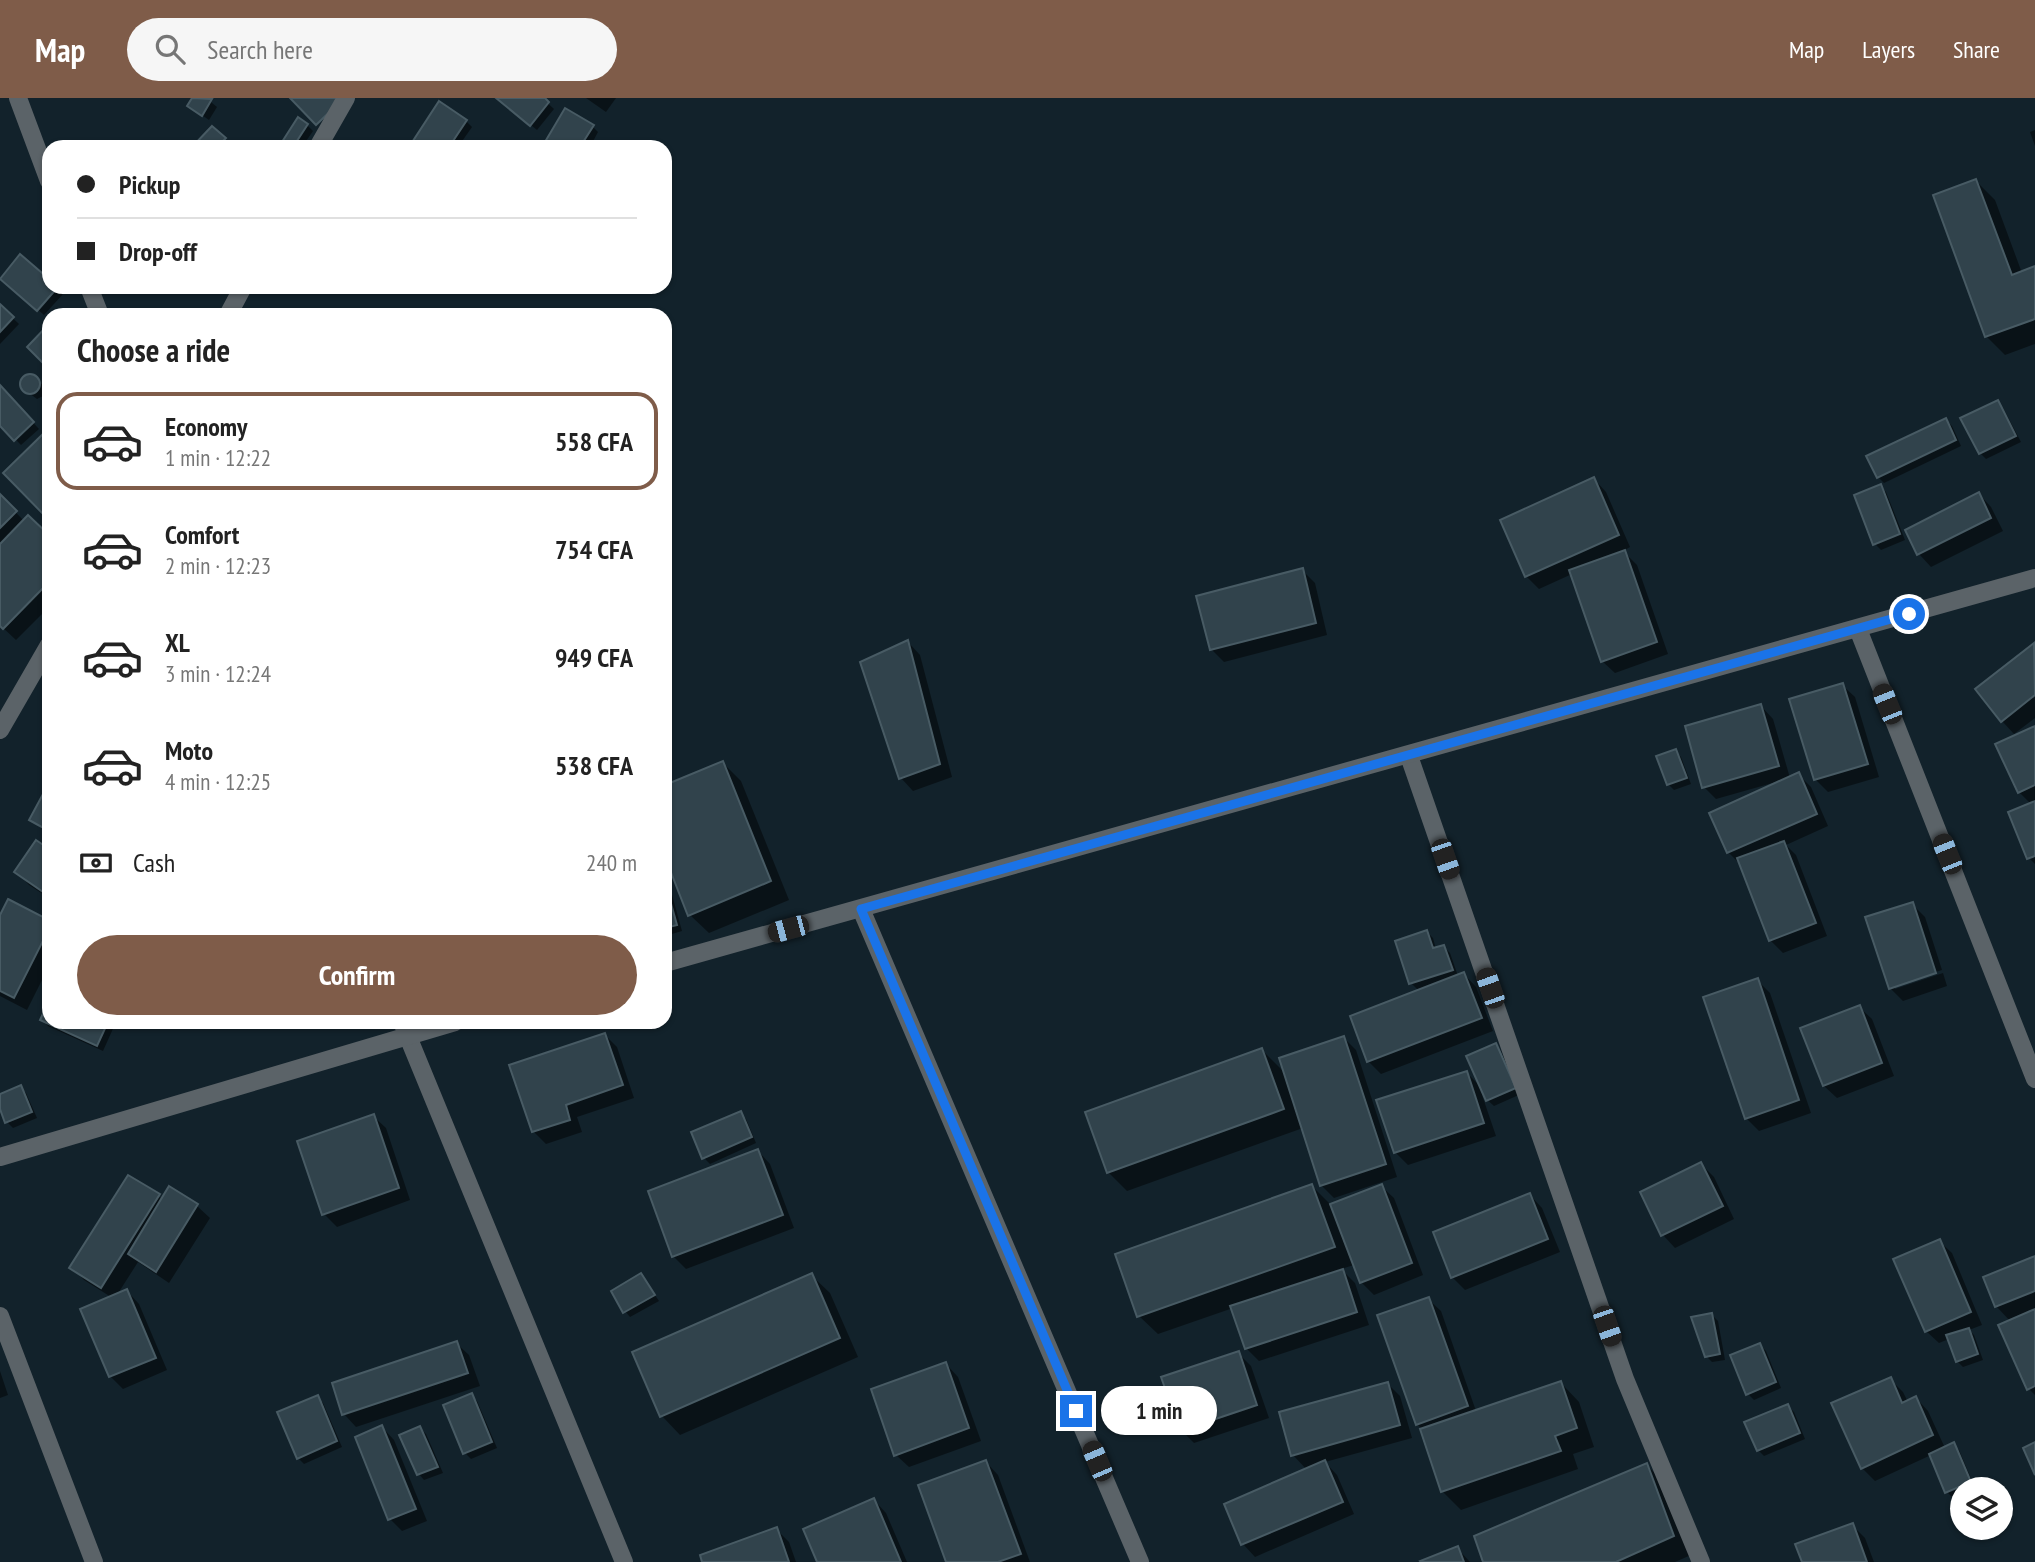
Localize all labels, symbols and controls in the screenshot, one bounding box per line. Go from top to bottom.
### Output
search box [127,18,617,81]
text: Map [35,28,85,71]
icon: search [151,30,189,68]
text: Search here [207,33,313,66]
text: Map [1789,34,1824,65]
text: Layers [1862,34,1915,65]
text: Share [1953,34,2000,65]
text: Pickup [119,168,180,201]
text: Drop-off [119,235,197,268]
text: Choose a ride [77,329,230,371]
icon: car [81,410,144,473]
text: Economy [165,410,247,443]
text: 558 CFA [555,425,633,458]
text: 1 min · 12:22 [165,443,271,472]
icon: car [81,518,144,581]
text: Comfort [165,518,239,551]
text: 754 CFA [555,533,633,566]
text: 2 min · 12:23 [165,551,271,580]
route start [1893,598,1925,630]
icon: car [81,626,144,689]
text: XL [165,626,190,659]
text: 949 CFA [555,641,633,674]
text: 3 min · 12:24 [165,659,271,688]
car [1870,681,1905,727]
icon: car [81,734,144,797]
text: Moto [165,734,213,767]
text: 538 CFA [555,749,633,782]
text: 4 min · 12:25 [165,767,271,796]
car [1930,831,1965,877]
car [1429,836,1462,882]
icon: cash [77,844,115,882]
text: Cash [133,846,175,879]
text: 240 m [586,848,637,877]
car [765,913,812,945]
button: Confirm [77,935,637,1015]
car [1474,965,1507,1011]
car [1591,1303,1624,1349]
callout: 1 min [1100,1386,1216,1436]
route end [1060,1395,1092,1427]
text: 1 min [1136,1396,1182,1425]
car [1080,1438,1115,1484]
map controls [1950,1477,2013,1540]
button: layers [1950,1477,2013,1540]

